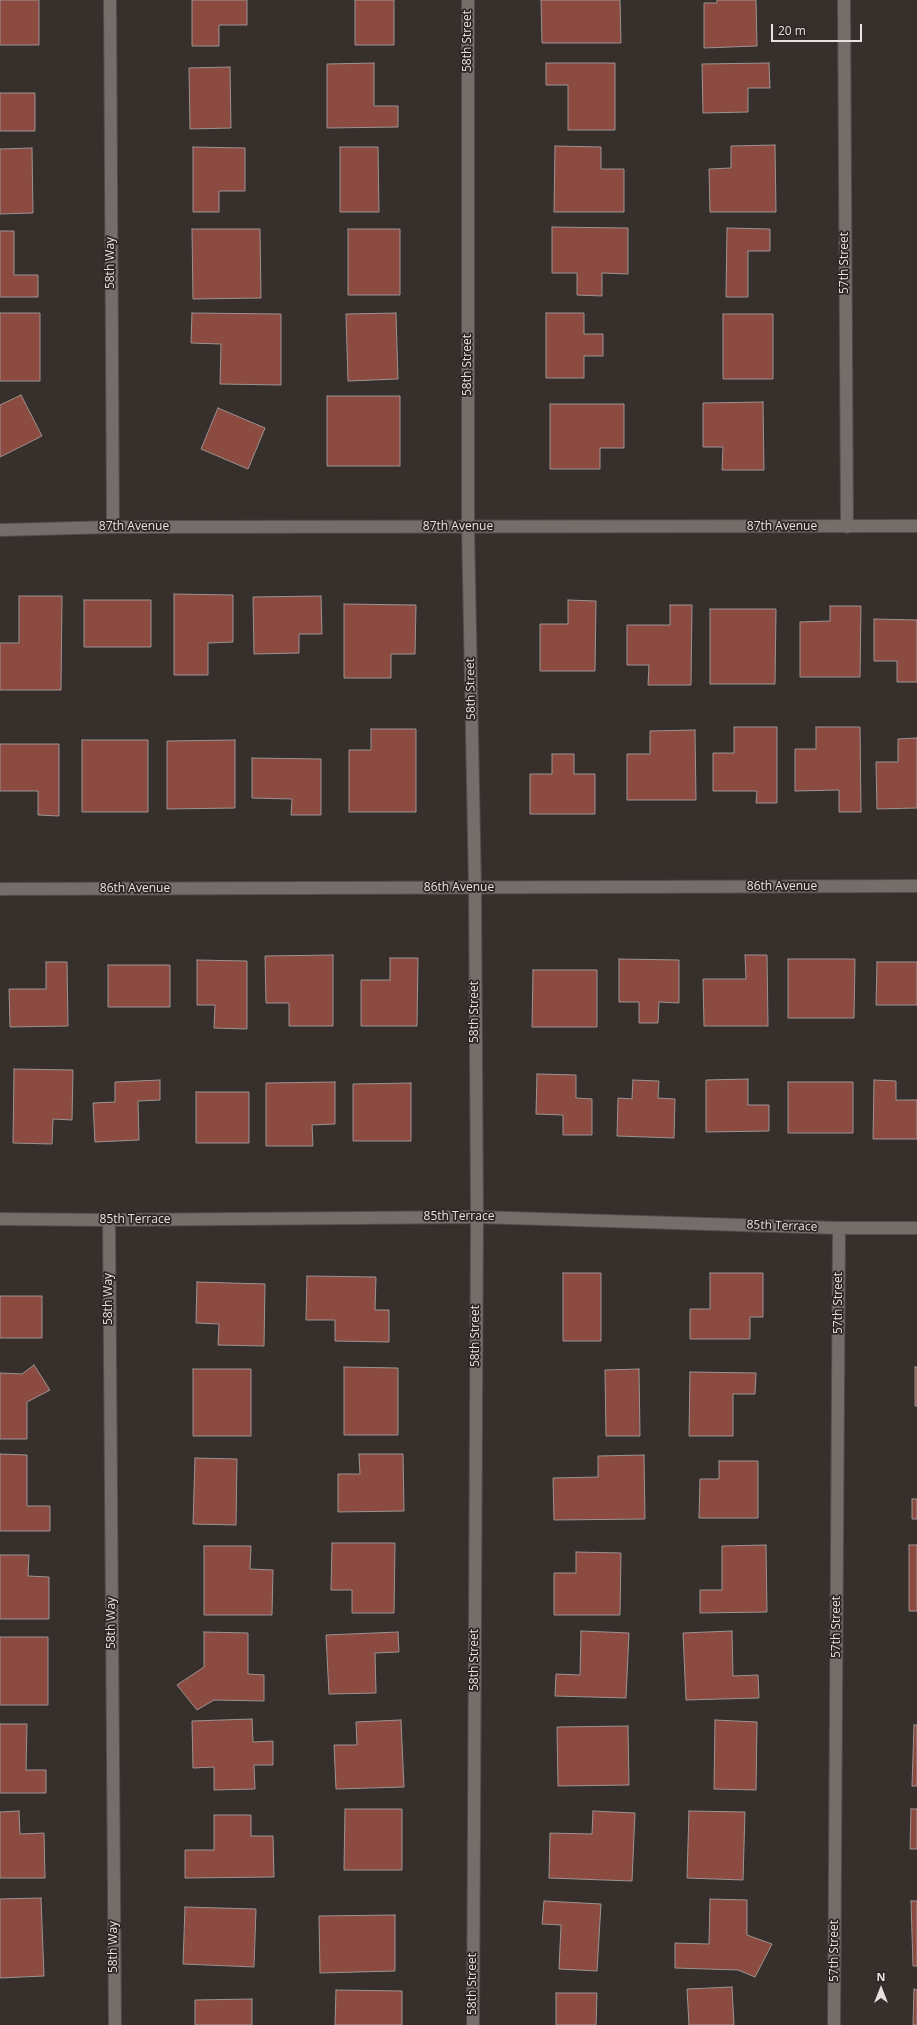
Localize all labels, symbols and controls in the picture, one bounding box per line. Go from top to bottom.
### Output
street label: 58th Street [461,10,475,72]
scale bar [773,16,864,42]
text: 20 m [778,22,806,39]
street label: 57th Street [838,232,852,294]
street label: 58th Way [104,237,118,289]
street label: 58th Street [461,334,475,396]
street label: 87th Avenue [99,520,169,534]
street label: 87th Avenue [423,520,493,534]
street label: 87th Avenue [747,520,817,534]
street label: 58th Street [463,658,479,720]
street label: 86th Avenue [747,880,817,894]
street label: 86th Avenue [424,881,494,895]
street label: 86th Avenue [100,882,170,896]
street label: 58th Street [468,981,482,1043]
street label: 85th Terrace [424,1210,494,1224]
street label: 85th Terrace [100,1213,170,1227]
street label: 85th Terrace [746,1218,818,1234]
street label: 57th Street [832,1272,846,1334]
street label: 58th Way [102,1273,116,1325]
street label: 58th Street [469,1305,483,1367]
street label: 57th Street [830,1596,844,1658]
street label: 58th Way [105,1597,119,1649]
street label: 58th Street [468,1629,482,1691]
street label: 57th Street [828,1920,842,1982]
street label: 58th Way [107,1921,121,1973]
street label: 58th Street [466,1953,480,2015]
north arrow [861,1969,901,2009]
text: N [877,1969,885,1984]

